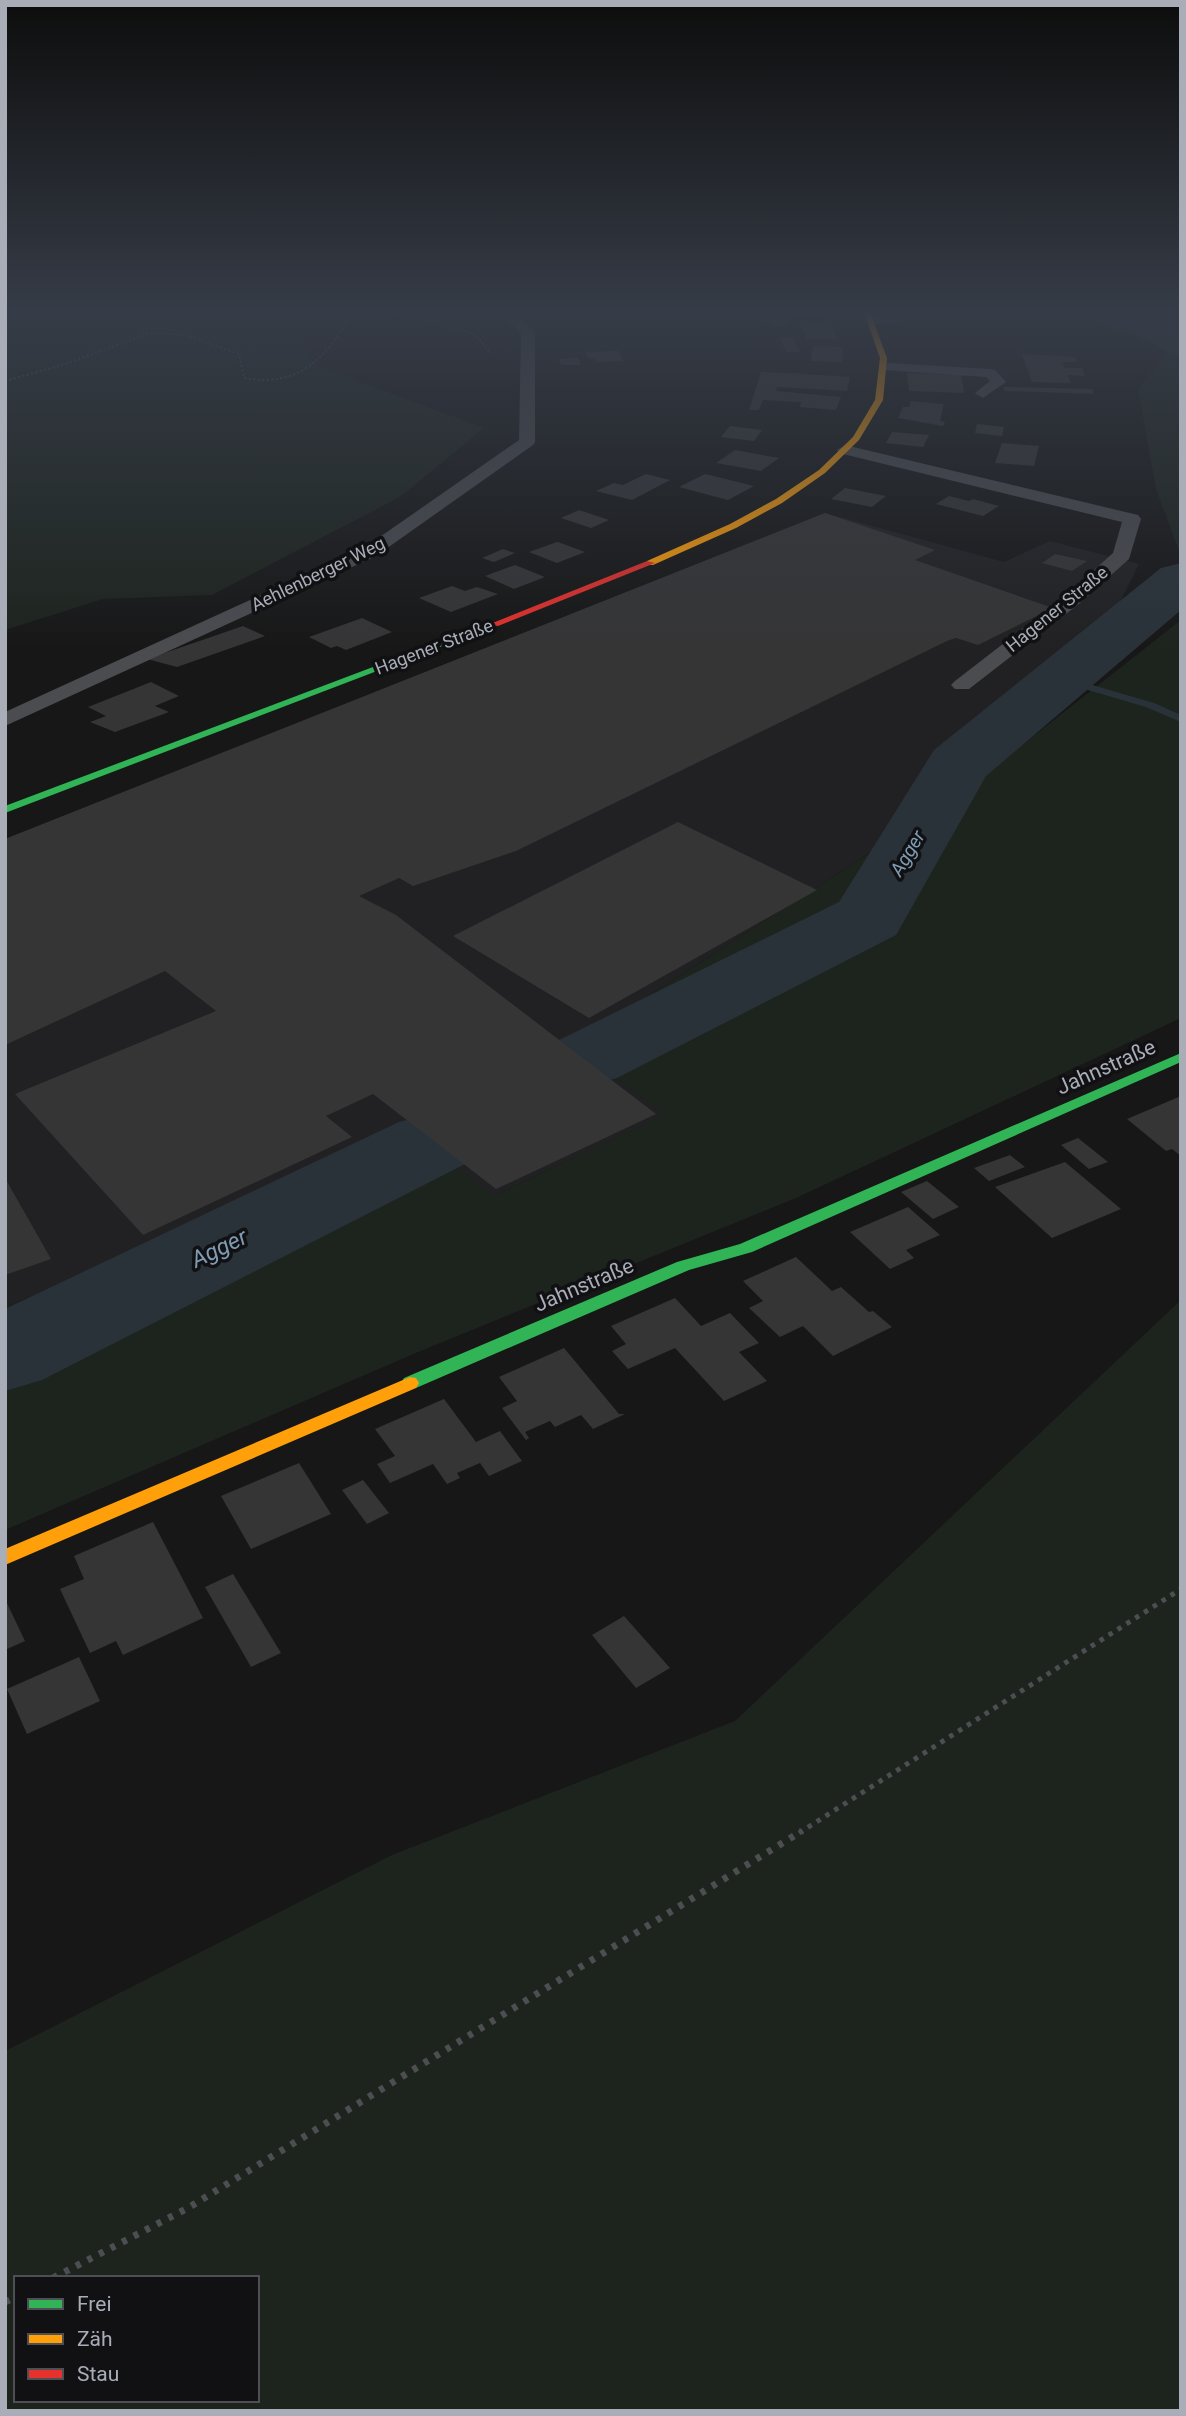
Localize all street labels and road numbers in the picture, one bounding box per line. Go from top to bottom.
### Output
street label: Aehlenberger Weg [247,532,388,615]
street label: Hagener Straße [1002,561,1112,656]
street label: Hagener Straße [372,614,496,679]
street label: Jahnstraße [1053,1035,1159,1099]
street label: Jahnstraße [531,1253,637,1317]

